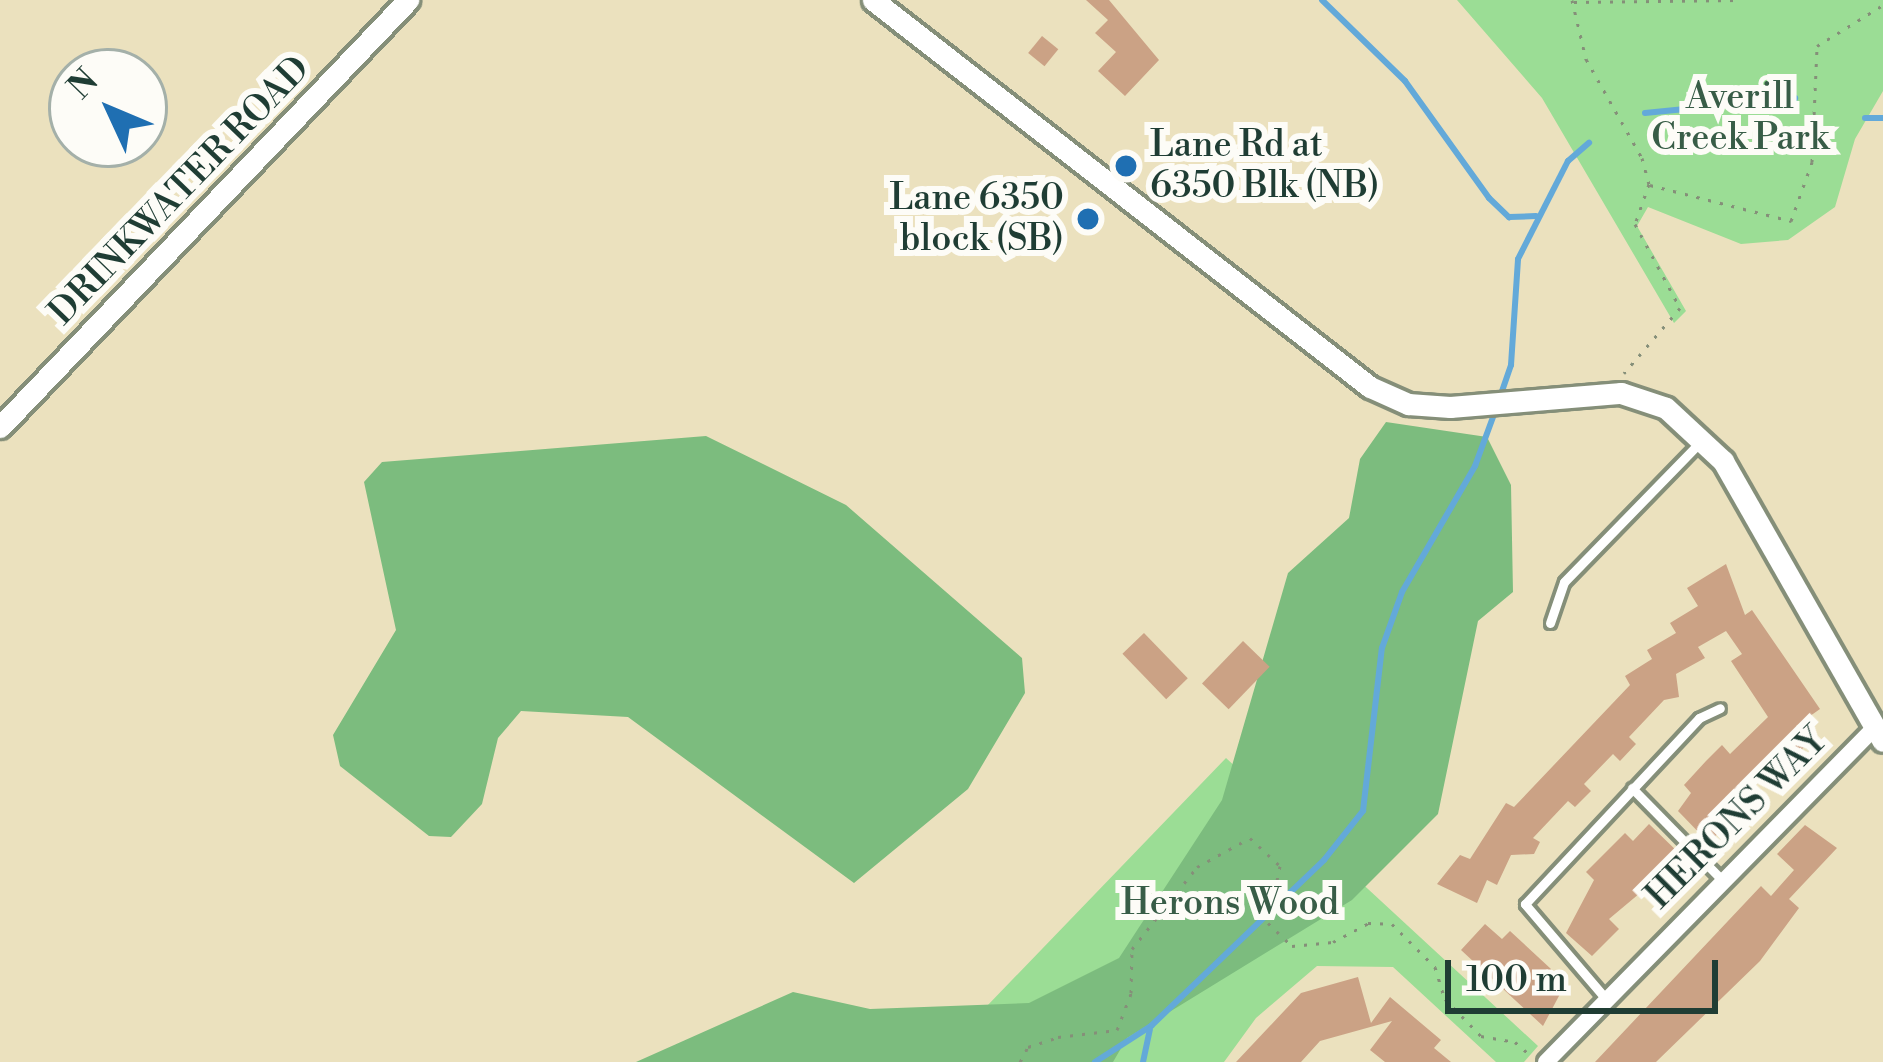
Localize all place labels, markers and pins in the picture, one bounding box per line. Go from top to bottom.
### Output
place label: Lane Rd at 6350 Blk (NB) [1150,123,1379,208]
marker: Lane Rd at 6350 Blk (NB) [1113,153,1139,179]
place label: Lane 6350 block (SB) [890,176,1064,261]
marker: Lane 6350 block (SB) [1075,206,1101,232]

